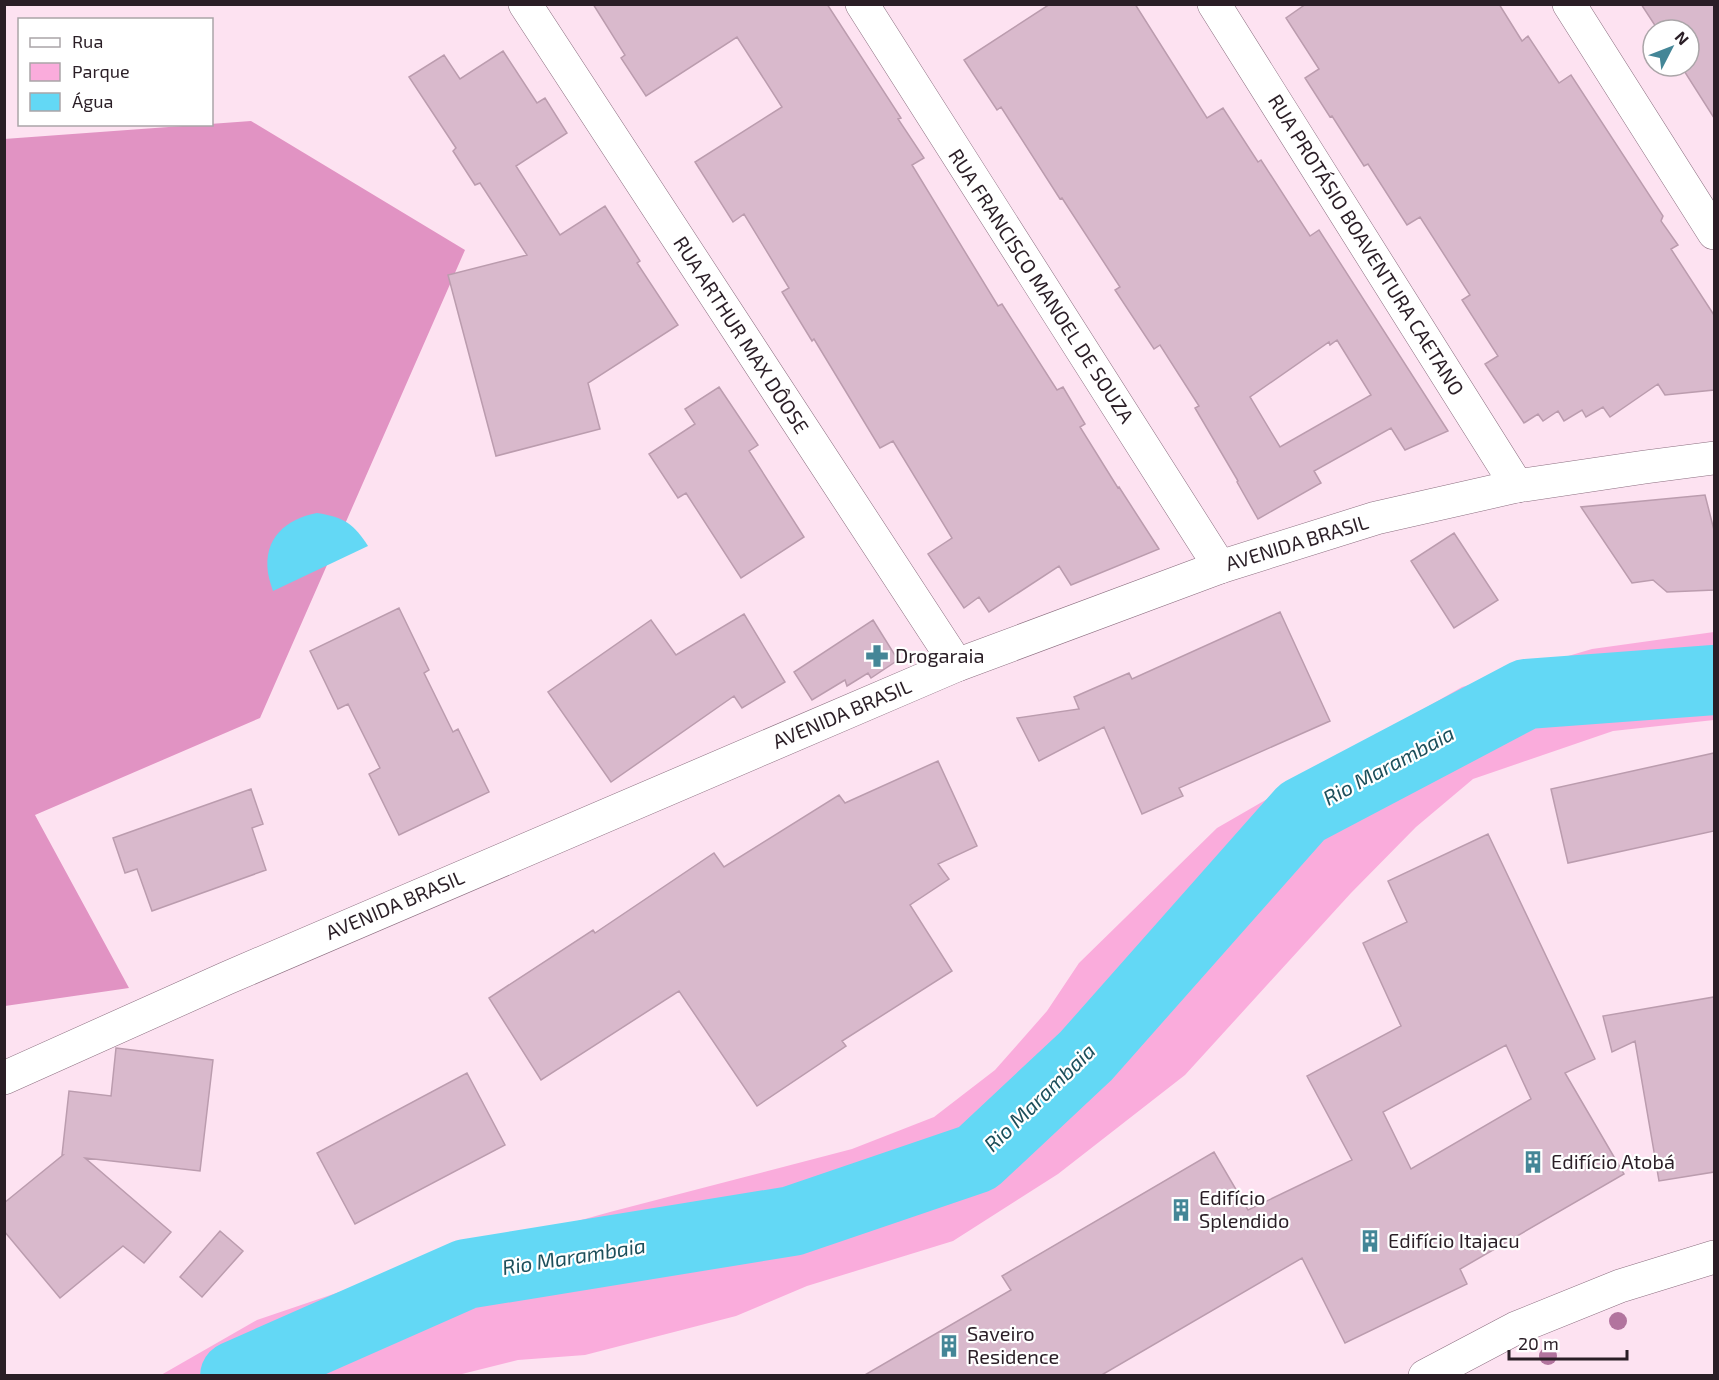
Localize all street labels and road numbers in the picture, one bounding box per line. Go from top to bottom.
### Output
street label: RUA PROTÁSIO BOAVENTURA CAETANO [1264,90,1470,399]
street label: RUA FRANCISCO MANOEL DE SOUZA [944,144,1140,428]
street label: RUA ARTHUR MAX DÔOSE [669,231,815,438]
street label: AVENIDA BRASIL [1222,509,1371,575]
street label: AVENIDA BRASIL [769,673,914,753]
street label: AVENIDA BRASIL [322,864,467,944]

